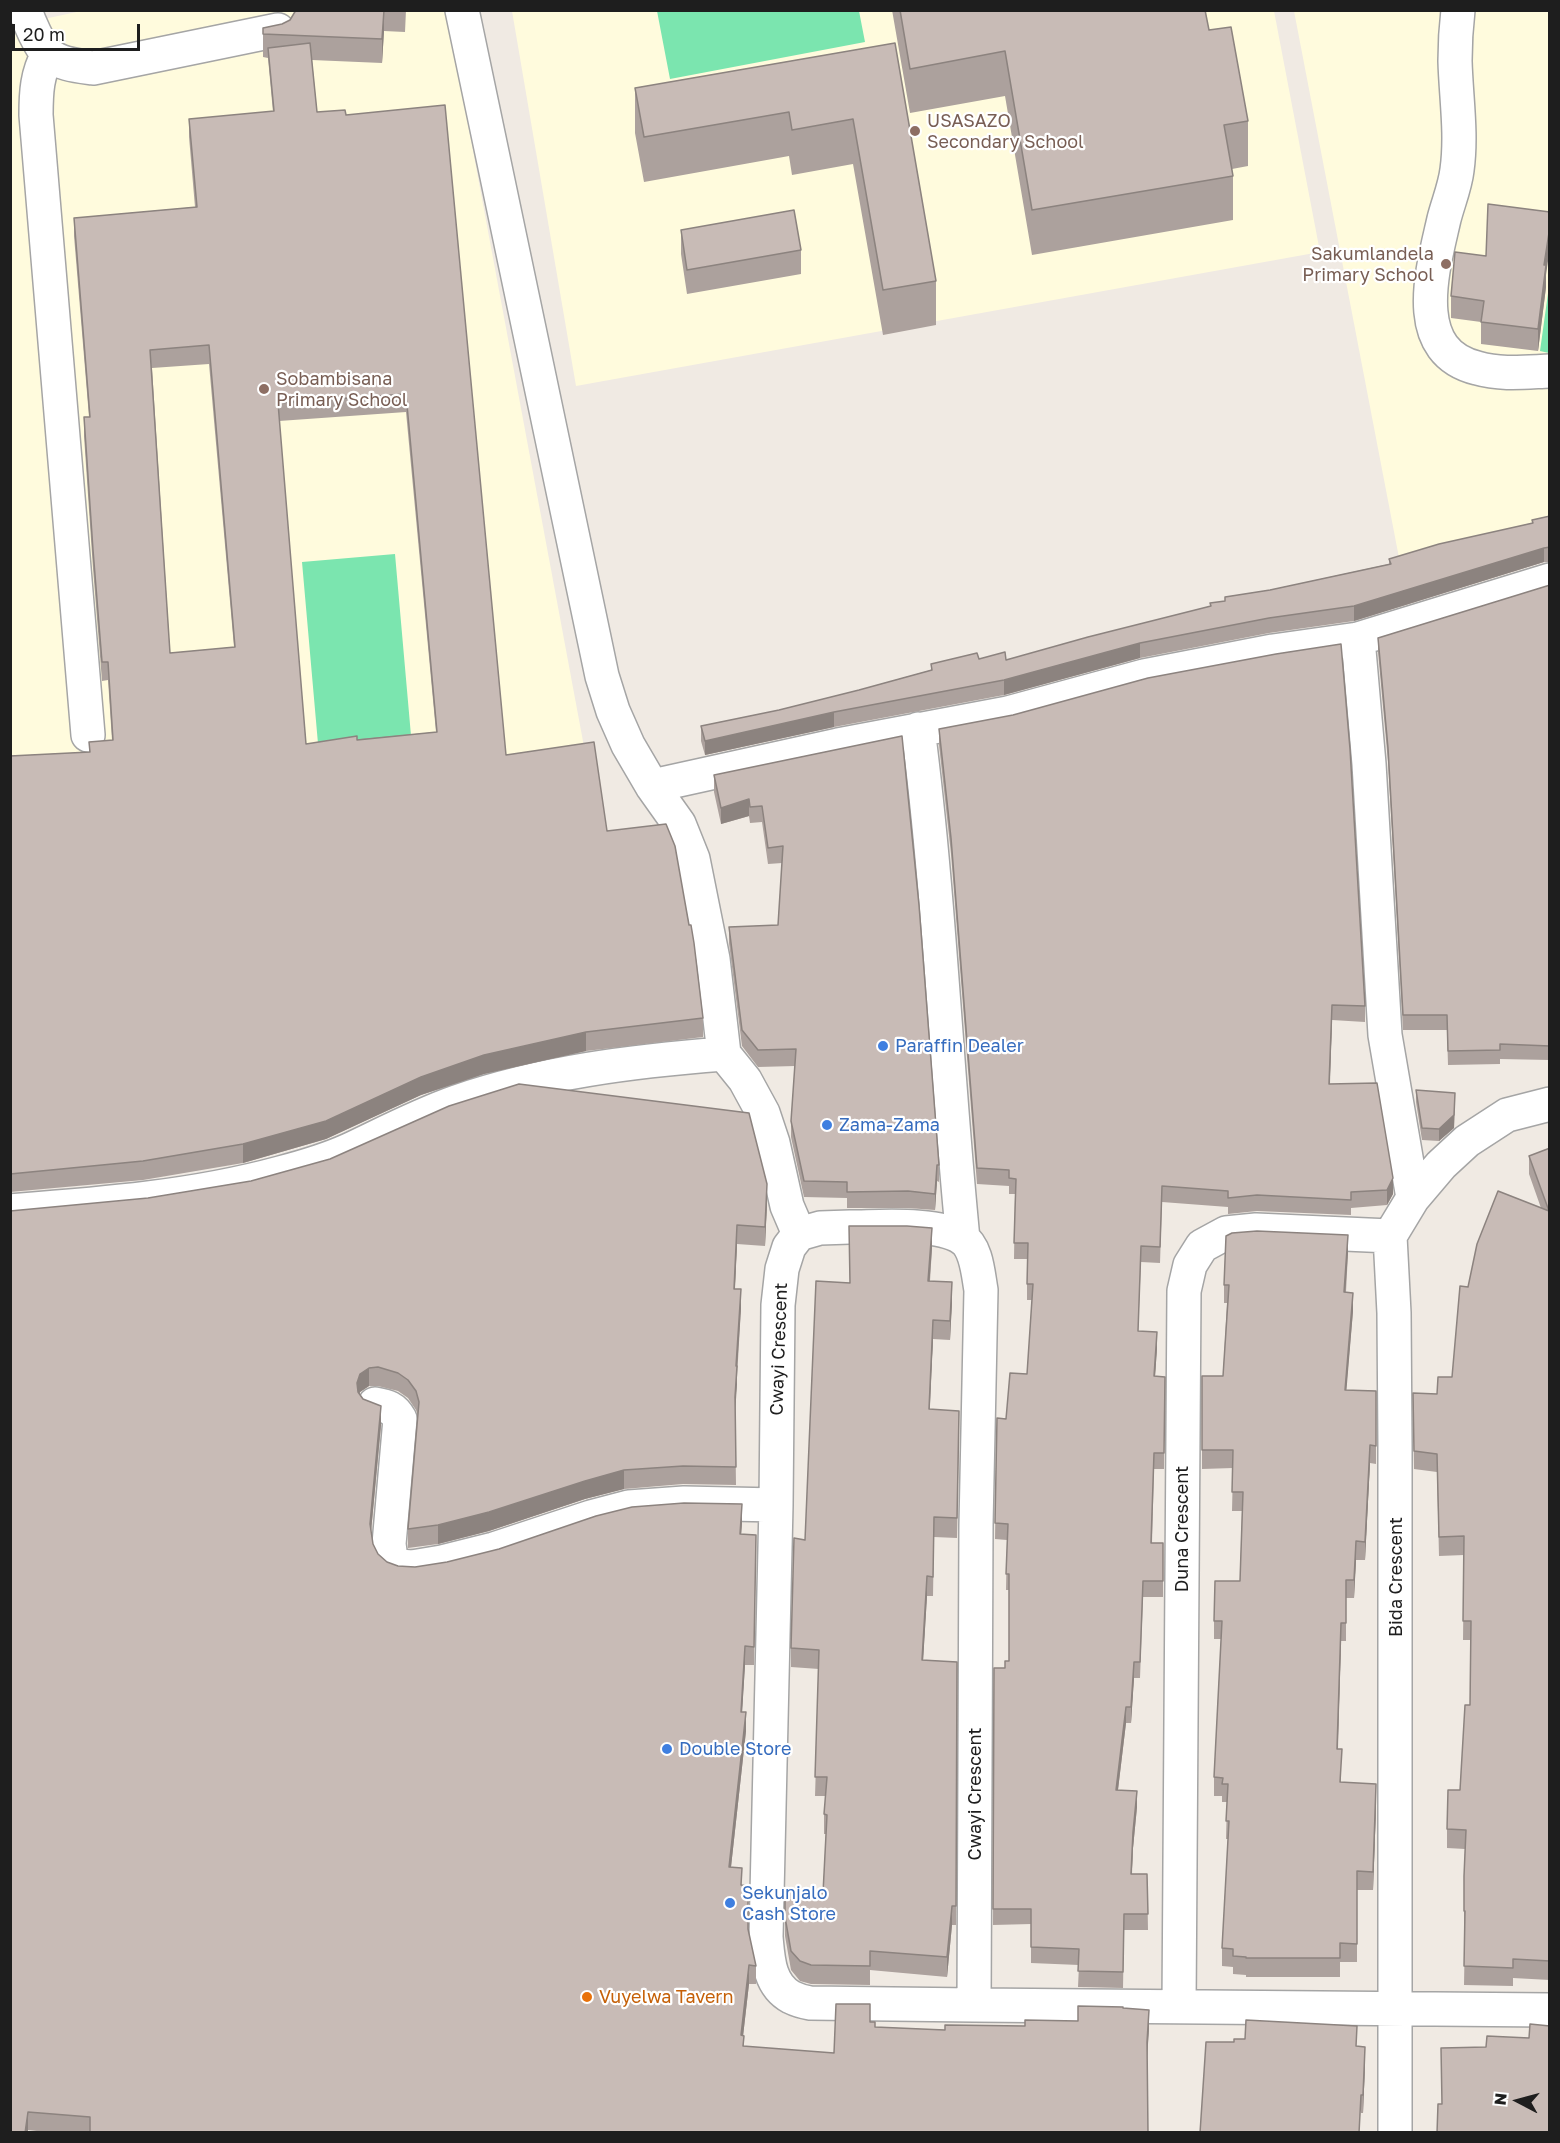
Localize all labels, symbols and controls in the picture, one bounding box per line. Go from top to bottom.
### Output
scale bar [15,12,142,50]
text: 20 m [23,23,65,45]
place label: USASAZO Secondary School [927,110,1084,152]
marker: USASAZO Secondary School [908,124,922,138]
place label: Sakumlandela Primary School [1302,243,1434,286]
marker: Sakumlandela Primary School [1439,257,1453,271]
place label: Sobambisana Primary School [276,368,408,410]
marker: Sobambisana Primary School [257,382,271,396]
place label: Paraffin Dealer [895,1035,1024,1057]
marker: Paraffin Dealer [876,1039,890,1053]
place label: Zama-Zama [839,1114,940,1136]
marker: Zama-Zama [820,1118,834,1132]
street label: Cwayi Crescent [766,1282,792,1416]
street label: Duna Crescent [1171,1466,1193,1592]
street label: Bida Crescent [1385,1517,1407,1637]
street label: Cwayi Crescent [964,1727,986,1861]
place label: Double Store [679,1738,791,1760]
marker: Double Store [660,1742,674,1756]
place label: Sekunjalo Cash Store [742,1882,836,1924]
marker: Sekunjalo Cash Store [723,1896,737,1910]
place label: Vuyelwa Tavern [599,1986,733,2008]
marker: Vuyelwa Tavern [580,1990,594,2004]
north arrow [1488,2071,1548,2131]
text: N [1490,2092,1511,2106]

